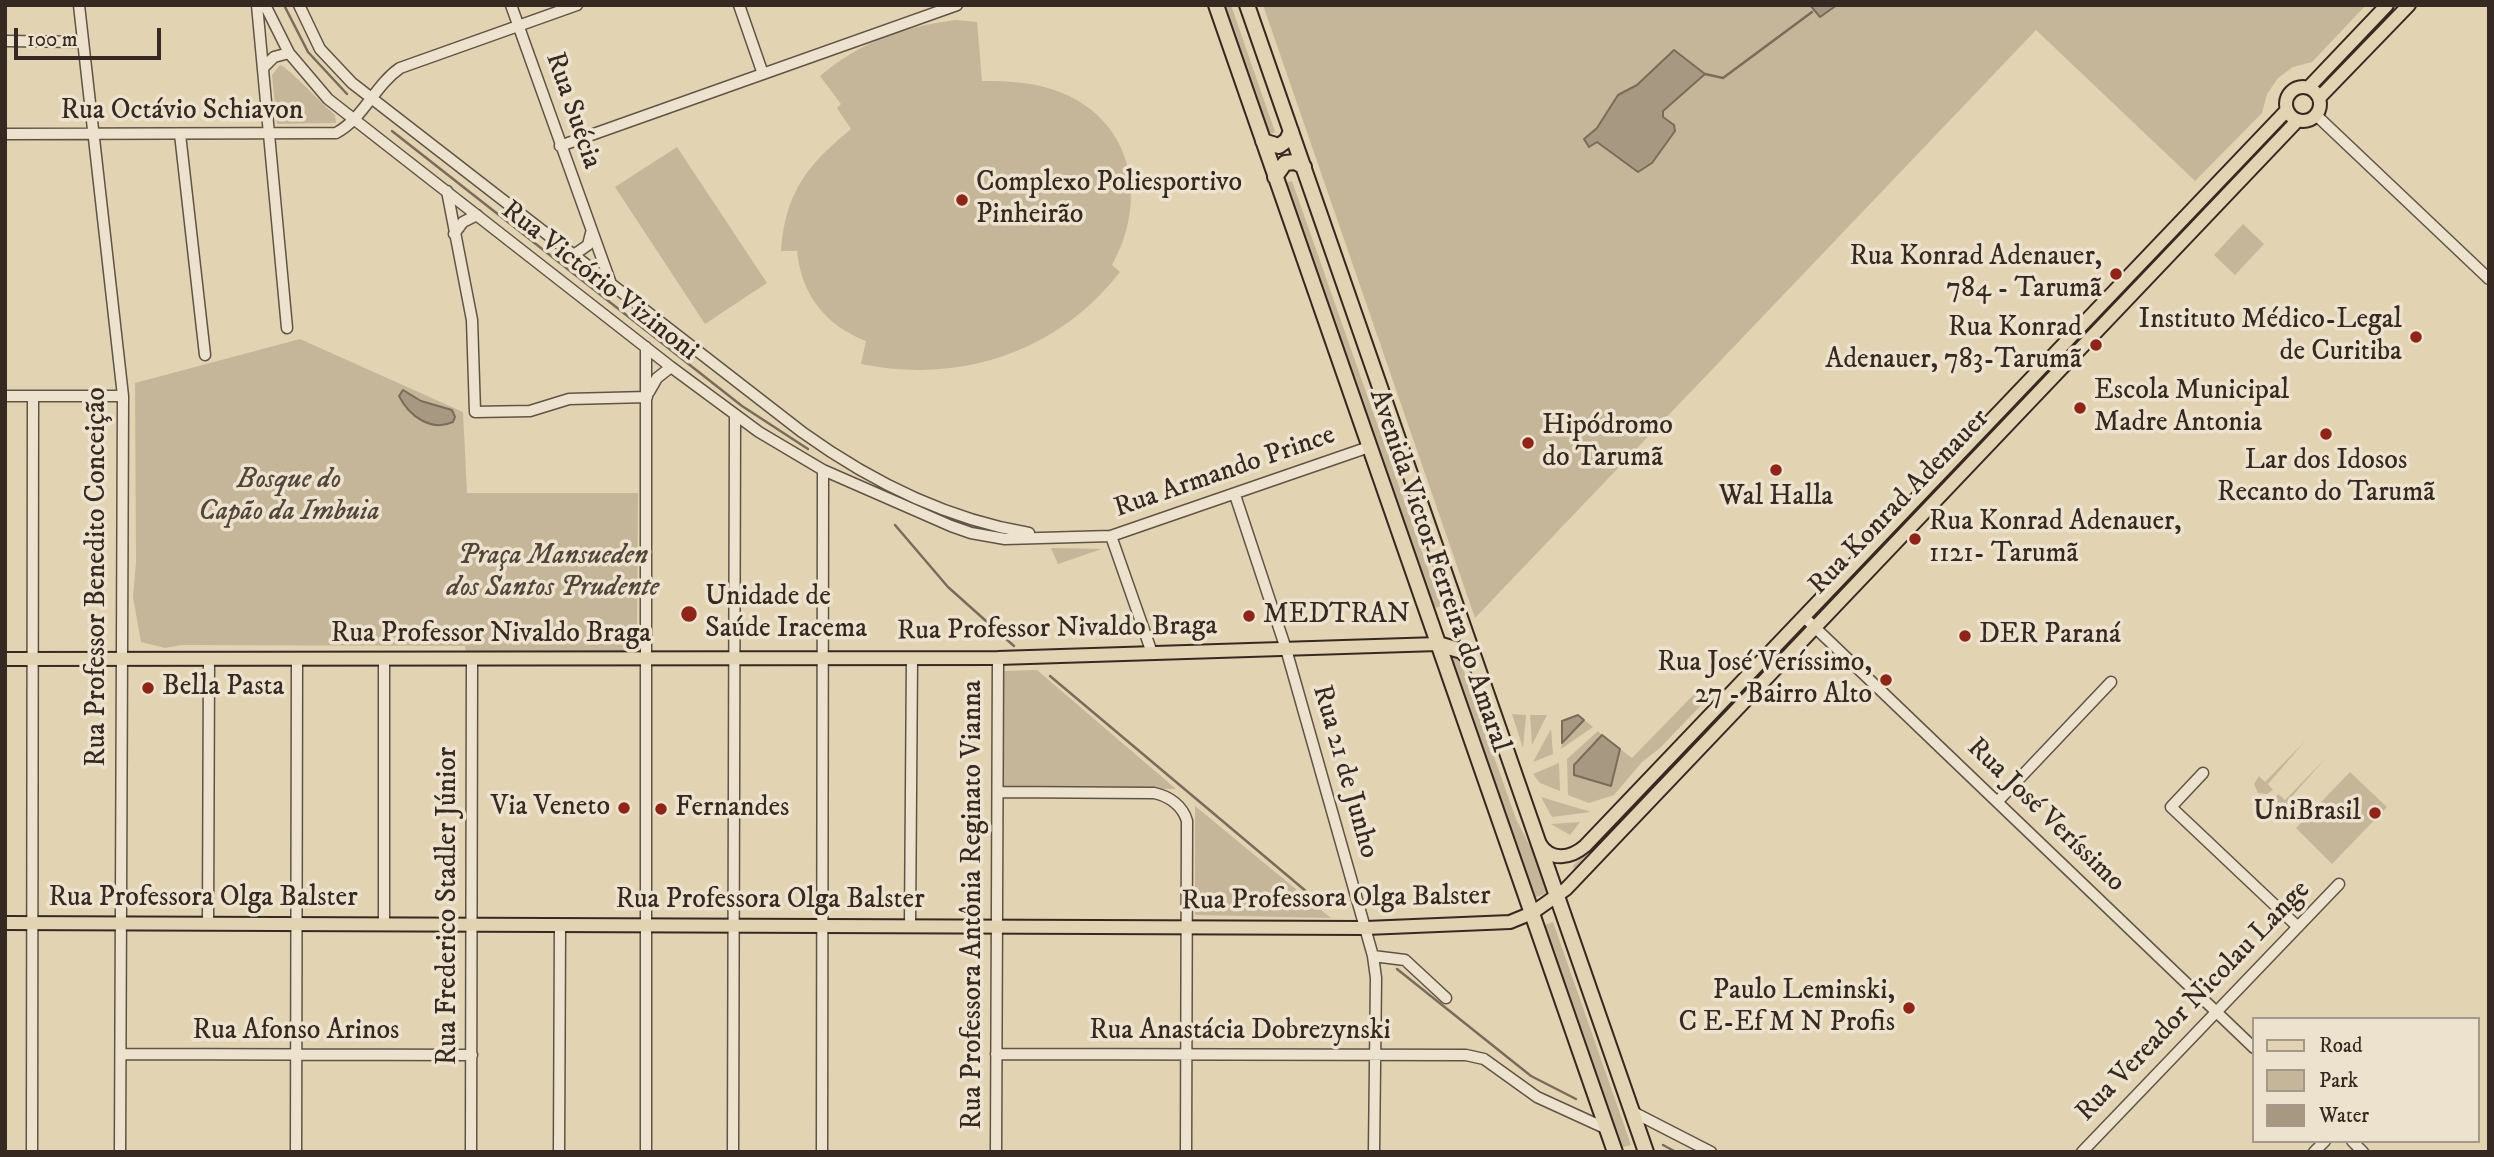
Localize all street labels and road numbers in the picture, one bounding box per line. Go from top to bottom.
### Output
street label: Rua Suécia [536,48,608,174]
street label: Rua Octávio Schiavon [61,95,303,129]
street label: Rua Victório Vizinoni [494,195,704,369]
street label: Avenida Victor Ferreira do Amaral [1360,385,1516,757]
street label: Rua Professor Benedito Conceição [81,387,115,767]
street label: Rua Konrad Adenauer [1803,403,1997,603]
street label: Rua Armando Prince [1110,419,1340,527]
street label: Rua Professor Nivaldo Braga [897,610,1217,650]
street label: Rua Professor Nivaldo Braga [331,618,651,652]
street label: Rua Professora Antônia Reginato Vianna [957,680,991,1130]
street label: Rua 21 de Junho [1303,682,1385,862]
street label: Rua José Veríssimo [1959,732,2131,900]
street label: Rua Frederico Stadler Júnior [432,747,466,1065]
street label: Rua Vereador Nicolau Lange [2070,874,2318,1130]
street label: Rua Professora Olga Balster [1181,881,1491,919]
street label: Rua Professora Olga Balster [48,882,358,916]
street label: Rua Professora Olga Balster [615,884,925,918]
street label: Rua Afonso Arinos [193,1015,399,1049]
street label: Rua Anastácia Dobrezynski [1089,1015,1391,1049]

